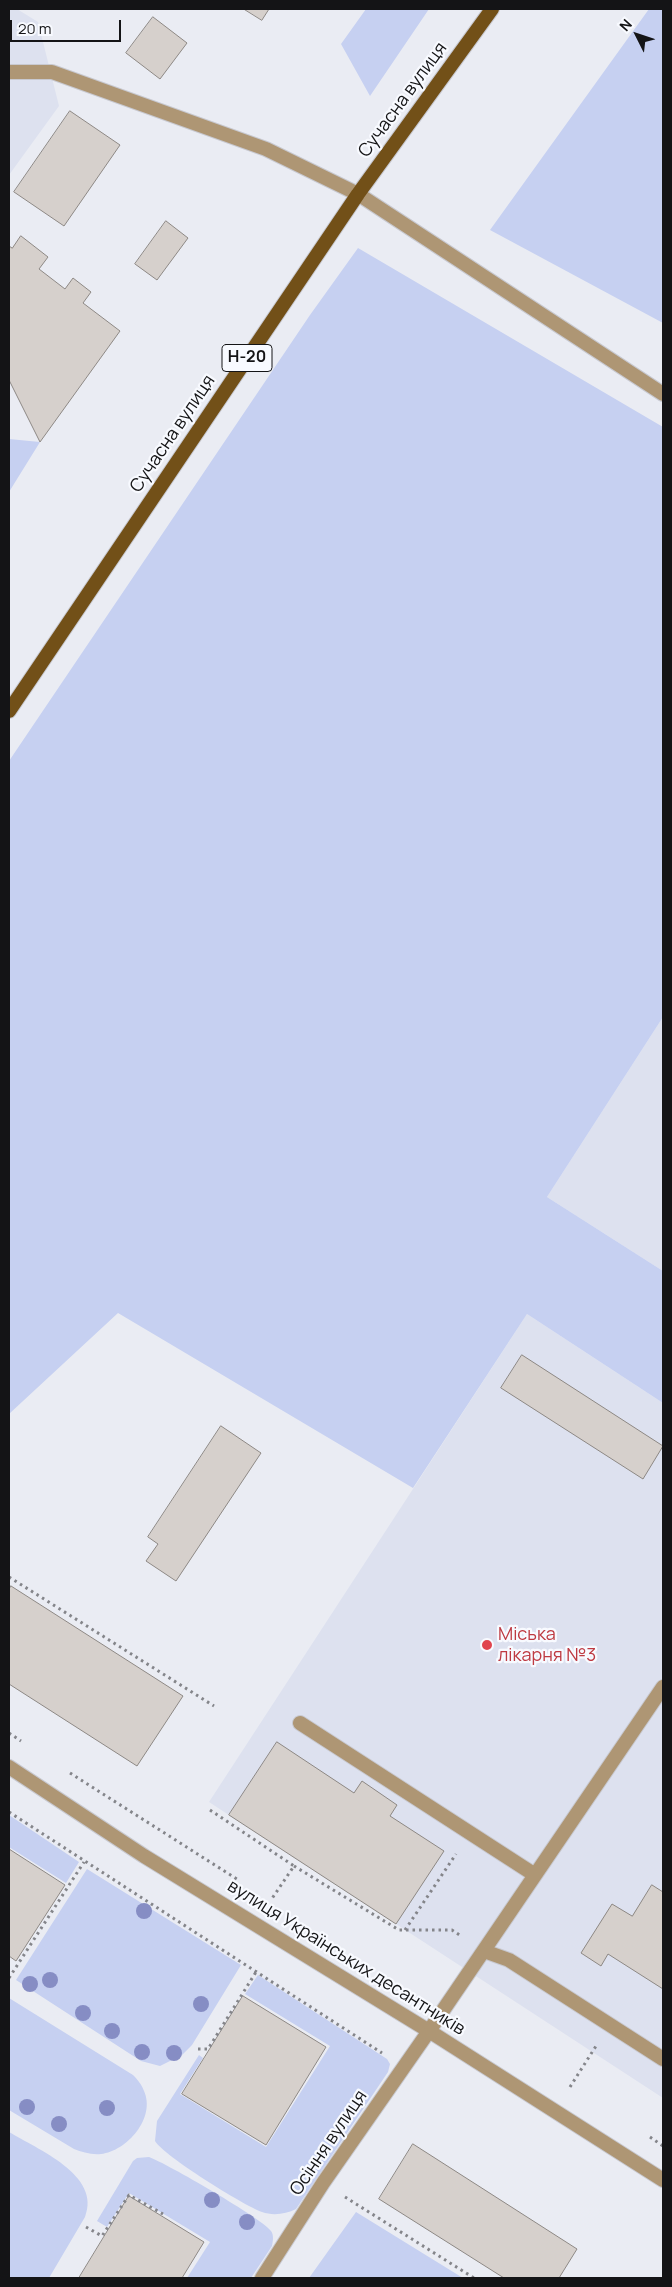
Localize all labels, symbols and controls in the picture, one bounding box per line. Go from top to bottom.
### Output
scale bar [12,10,124,42]
north arrow [612,10,662,60]
text: N [615,15,636,35]
text: 20 m [18,18,51,39]
street label: Сучасна вулиця [354,38,452,162]
road number: Н-20 [222,344,272,372]
street label: Сучасна вулиця [126,371,220,497]
place label: Міська лікарня №3 [498,1624,596,1666]
marker: Міська лікарня №3 [480,1638,494,1652]
street label: вулиця Українських десантників [223,1876,469,2040]
street label: Осіння вулиця [286,2086,372,2200]

